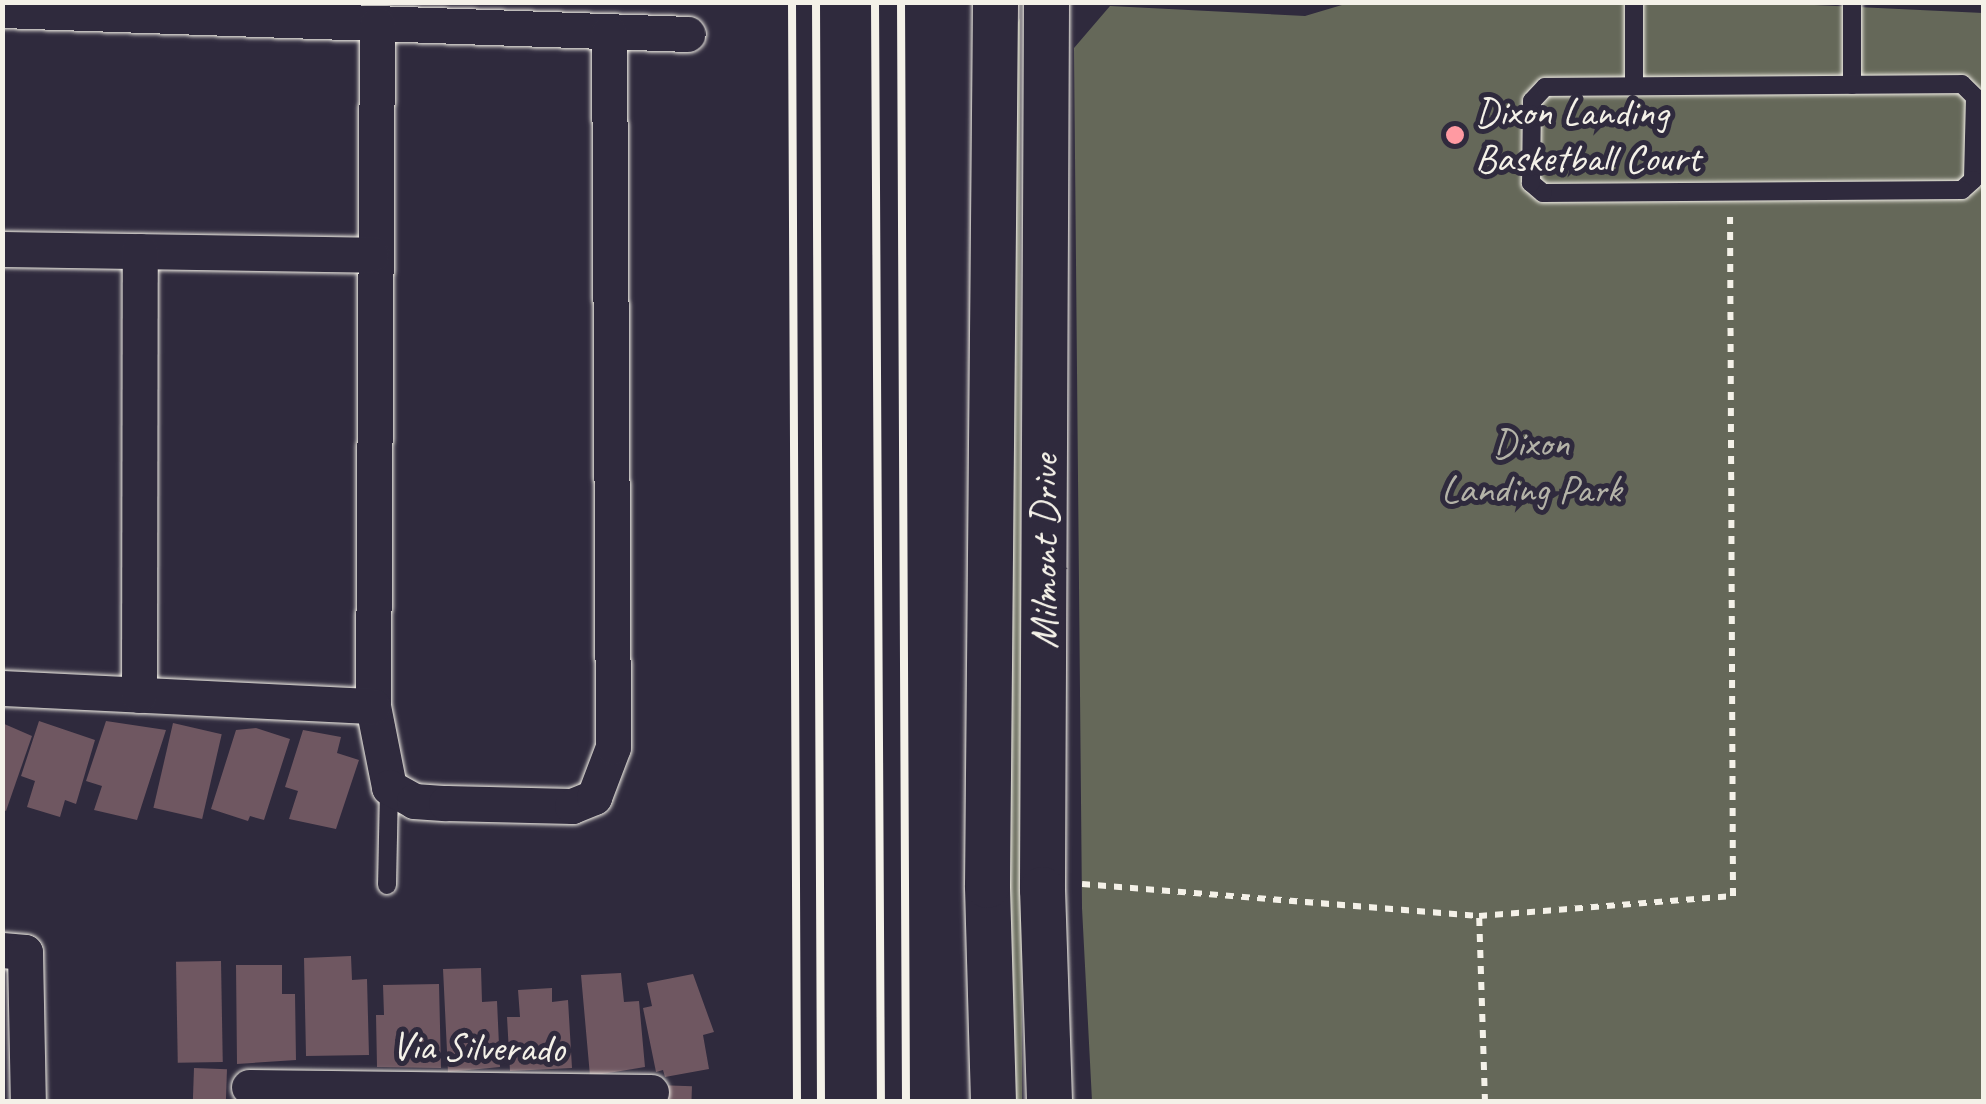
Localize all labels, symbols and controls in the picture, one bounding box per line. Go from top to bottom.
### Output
place label: Dixon Landing Basketball Court [1475,88,1700,182]
marker: Dixon Landing Basketball Court [1444,124,1466,146]
park label: Dixon Landing Park [1440,419,1622,513]
street label: Milmont Drive [1020,455,1068,649]
street label: Via Silverado [391,1021,565,1073]

